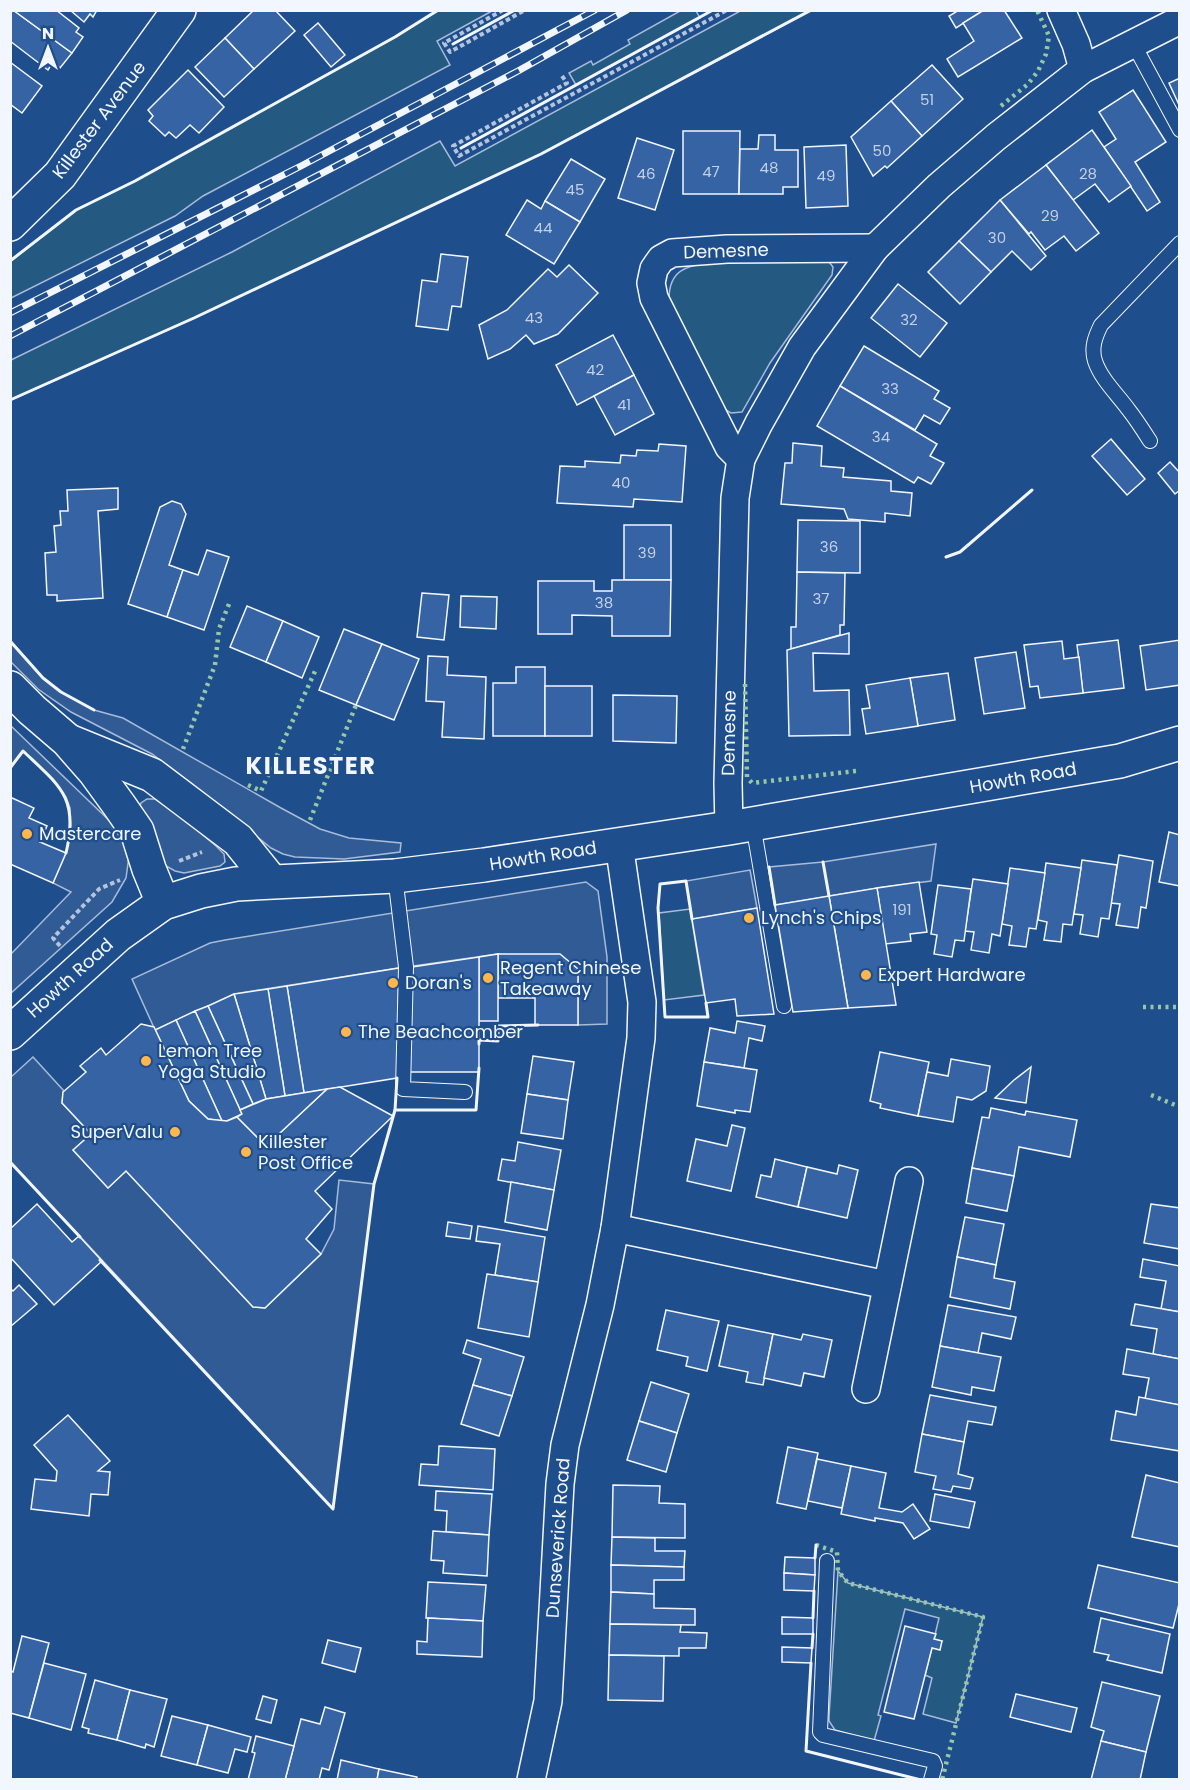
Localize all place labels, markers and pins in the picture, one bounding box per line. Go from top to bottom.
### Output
place label: Mastercare [39,821,141,846]
marker: Mastercare [20,827,34,841]
place label: Lynch's Chips [761,905,881,930]
marker: Lynch's Chips [742,911,756,925]
place label: Regent Chinese Takeaway [500,955,641,1001]
place label: Expert Hardware [878,962,1026,987]
marker: Expert Hardware [859,968,873,982]
place label: Doran's [405,970,472,995]
marker: Regent Chinese Takeaway [481,971,495,985]
marker: Doran's [386,976,400,990]
place label: The Beachcomber [358,1019,523,1044]
marker: The Beachcomber [339,1025,353,1039]
place label: Lemon Tree Yoga Studio [158,1038,266,1084]
marker: Lemon Tree Yoga Studio [139,1054,153,1068]
place label: SuperValu [71,1119,163,1144]
marker: SuperValu [168,1125,182,1139]
place label: Killester Post Office [258,1129,353,1175]
marker: Killester Post Office [239,1145,253,1159]

